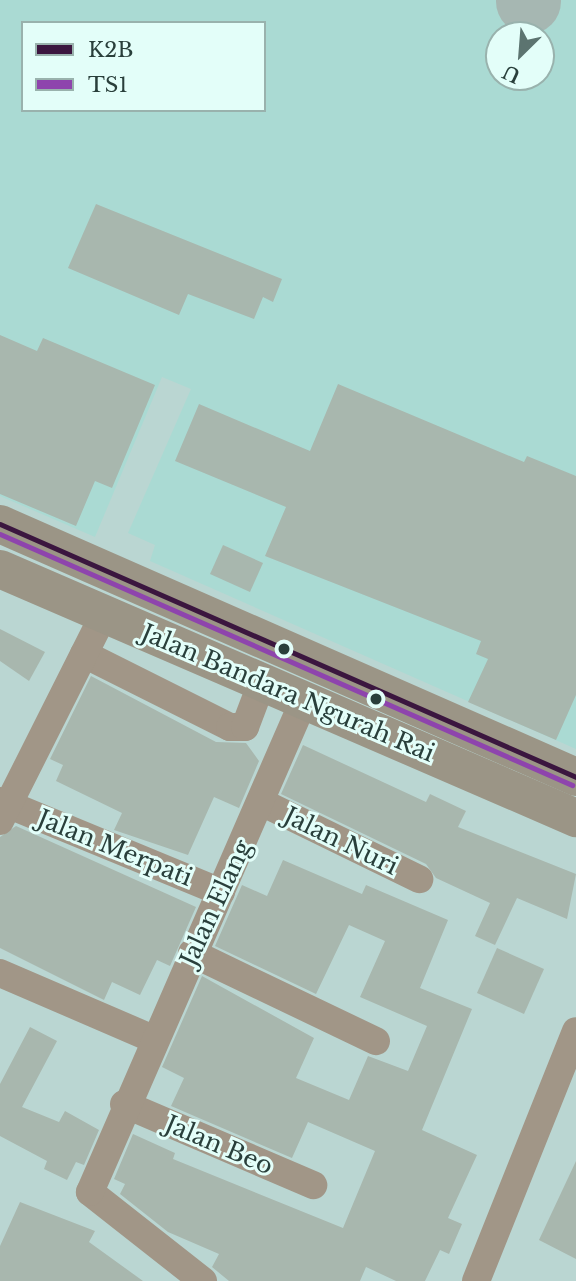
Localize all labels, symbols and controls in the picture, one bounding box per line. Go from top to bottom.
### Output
legend [21,21,266,112]
north arrow [485,21,555,91]
text: K2B [88,37,133,63]
text: U [499,60,524,88]
text: TS1 [88,72,128,98]
street label: Jalan Bandara Ngurah Rai [137,618,439,768]
unlabelled marker [277,642,291,656]
unlabelled marker [369,692,383,706]
street label: Jalan Nuri [279,801,403,881]
street label: Jalan Merpati [34,804,196,892]
street label: Jalan Elang [174,835,258,971]
street label: Jalan Beo [161,1109,277,1181]

